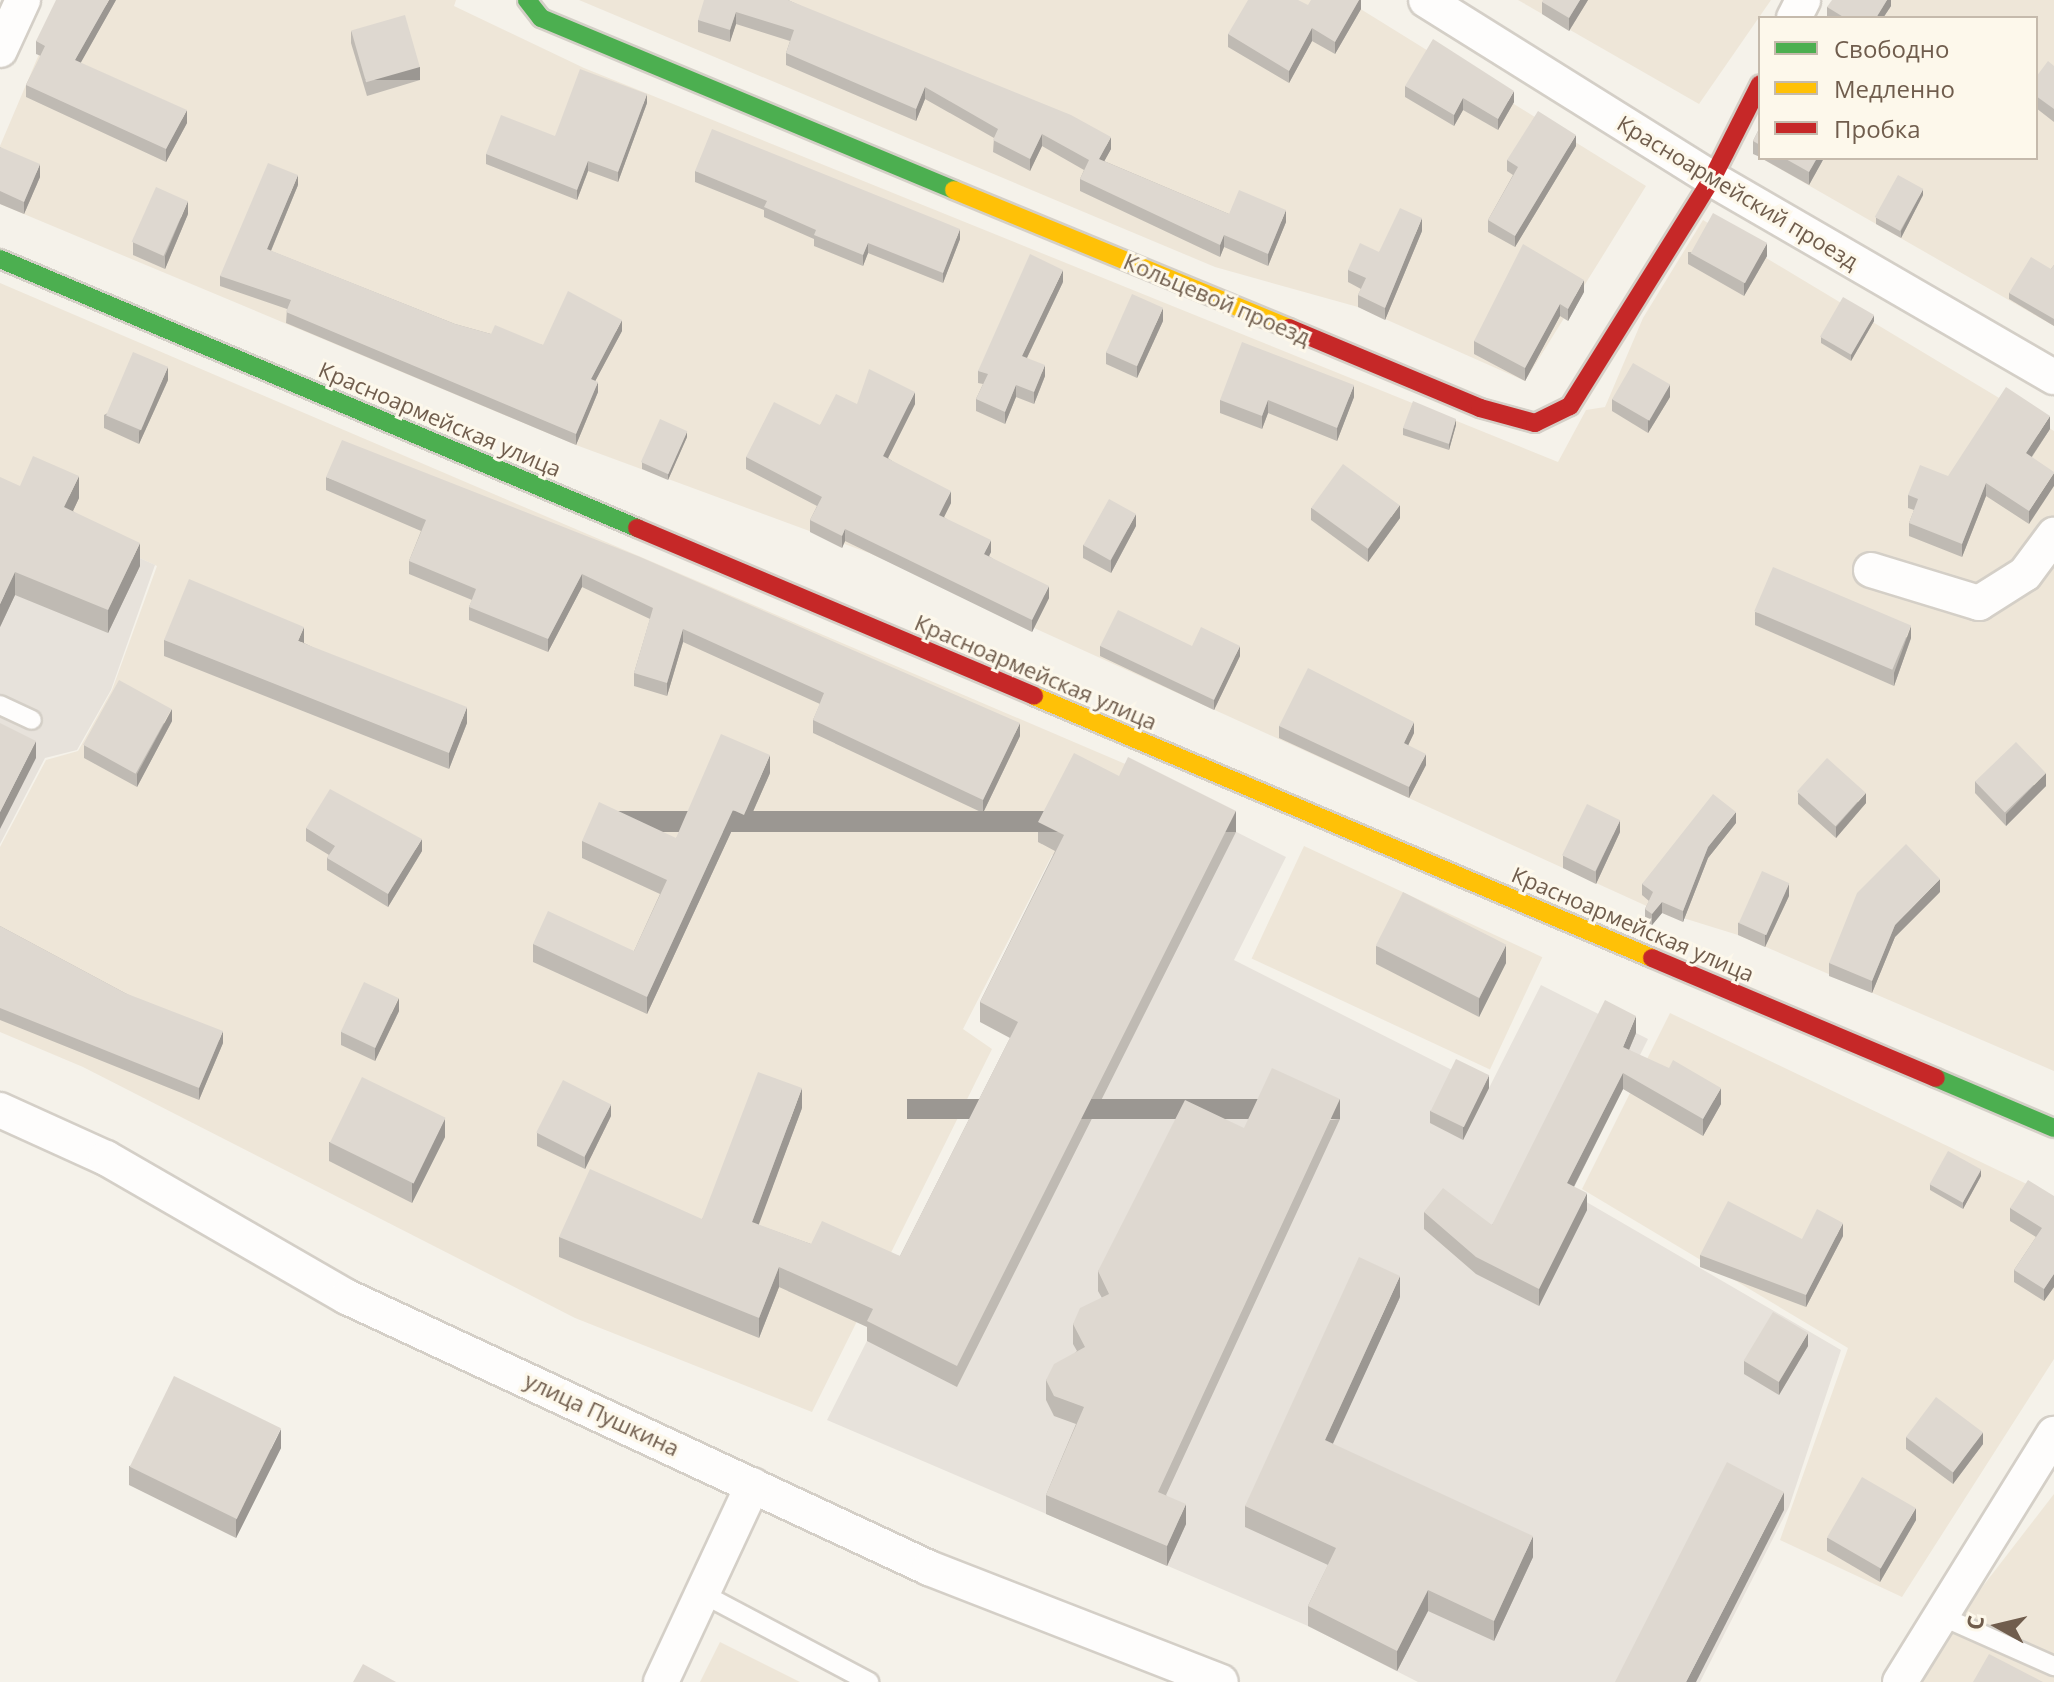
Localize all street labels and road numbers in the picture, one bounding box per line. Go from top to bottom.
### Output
street label: Красноармейский проезд [1613,109,1863,275]
street label: Кольцевой проезд [1120,248,1314,350]
street label: Красноармейская улица [315,356,565,482]
street label: Красноармейская улица [911,609,1161,735]
street label: Красноармейская улица [1508,861,1758,987]
street label: улица Пушкина [521,1367,683,1461]

